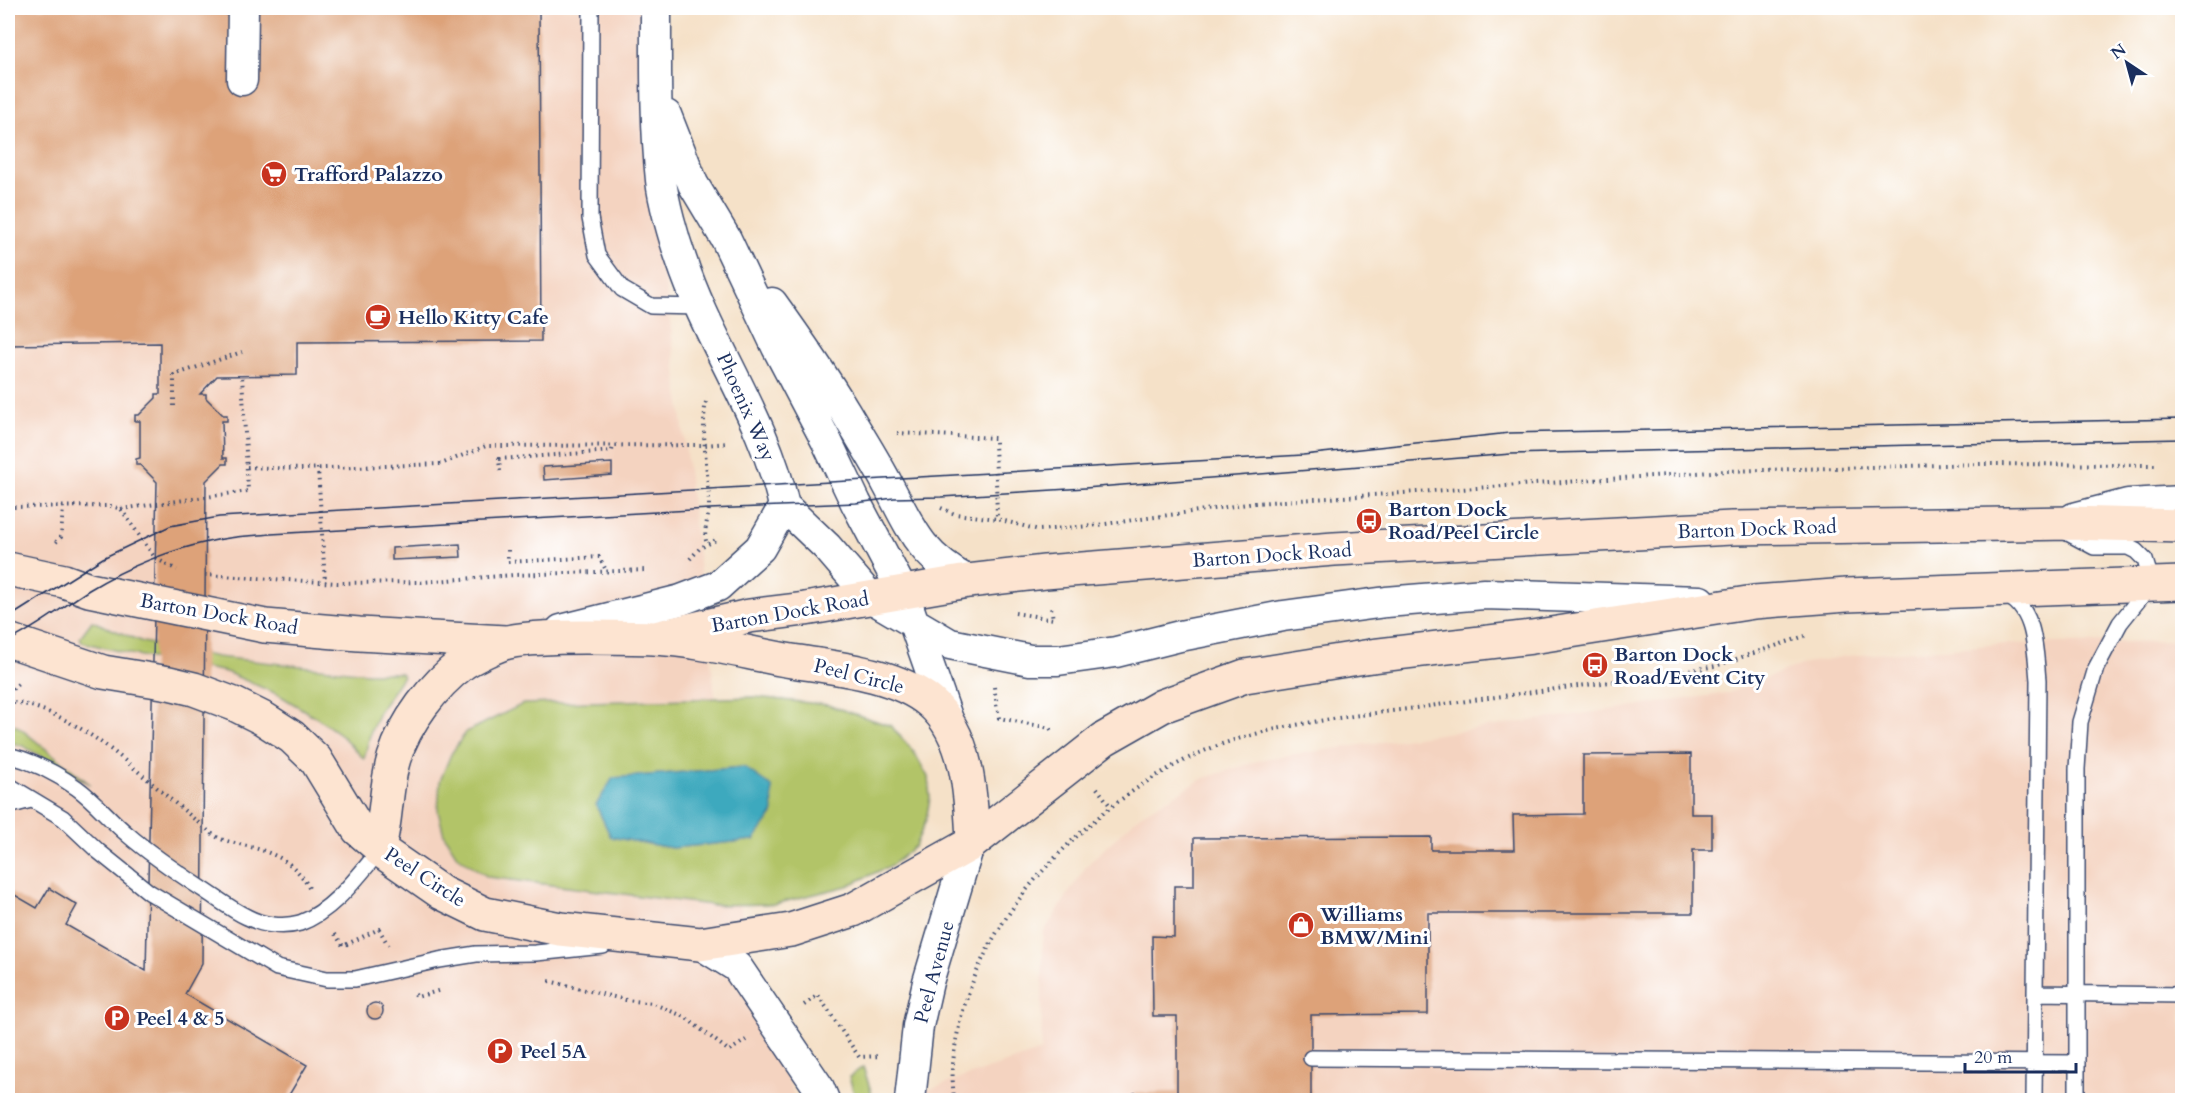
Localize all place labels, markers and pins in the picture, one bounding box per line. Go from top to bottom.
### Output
supermarket icon: Trafford Palazzo [259,159,289,189]
place label: Trafford Palazzo [294,161,443,188]
cafe icon: Hello Kitty Cafe [363,302,393,332]
place label: Hello Kitty Cafe [398,304,549,331]
place label: Barton Dock Road/Peel Circle [1388,496,1539,546]
bus stop icon: Barton Dock Road/Peel Circle [1354,506,1384,536]
place label: Barton Dock Road/Event City [1614,641,1766,691]
bus stop icon: Barton Dock Road/Event City [1580,650,1610,680]
place label: Williams BMW/Mini [1319,901,1429,951]
shop icon: Williams BMW/Mini [1286,910,1316,940]
parking icon: Peel 4 & 5 [102,1003,132,1033]
place label: Peel 4 & 5 [136,1005,224,1032]
parking icon: Peel 5A [485,1036,515,1066]
place label: Peel 5A [520,1038,587,1065]

